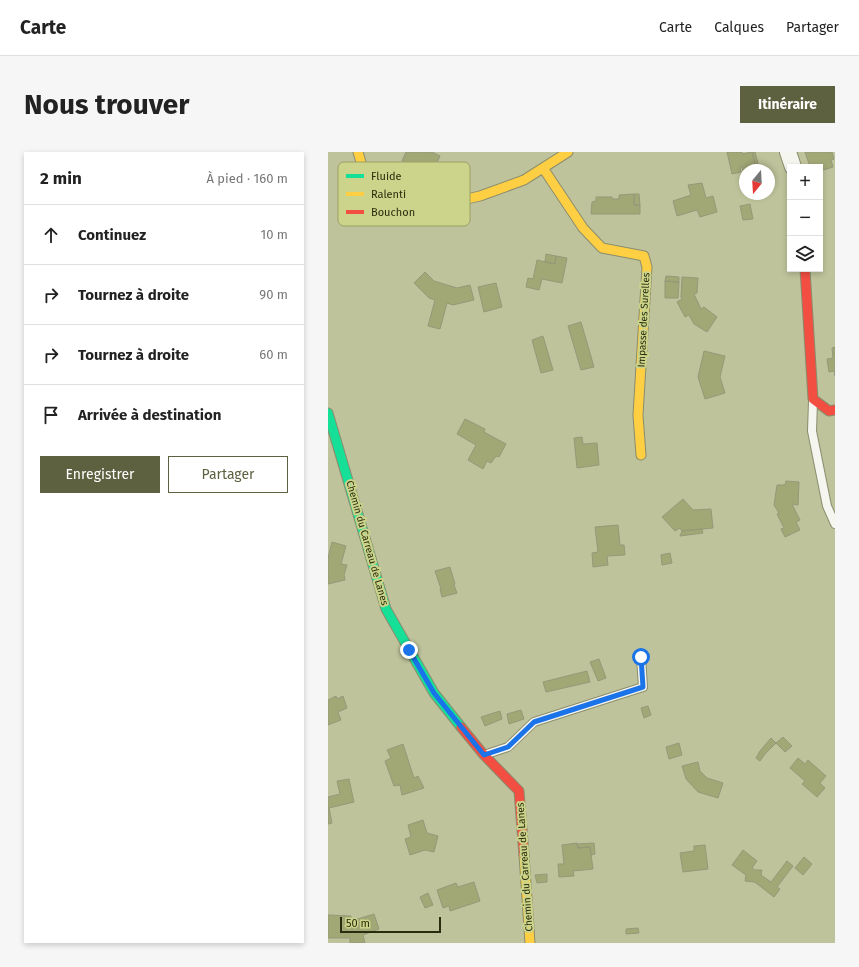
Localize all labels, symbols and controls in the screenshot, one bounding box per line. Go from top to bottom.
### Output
text: Carte [20,16,66,39]
text: Carte [659,19,692,36]
text: Calques [714,19,764,36]
text: Partager [786,19,839,36]
button: Itinéraire [740,86,835,123]
text: Nous trouver [24,88,189,121]
legend [338,162,470,226]
north arrow [739,164,775,200]
map controls [787,164,823,272]
button: + [787,164,823,200]
text: 2 min [40,168,82,189]
text: Fluide [371,170,402,183]
text: À pied · 160 m [206,171,288,186]
text: Ralenti [371,188,406,201]
button: − [787,200,823,236]
text: Bouchon [371,206,415,219]
icon: ahead [40,224,62,246]
text: Continuez [78,226,146,244]
text: 10 m [261,227,288,242]
button: layers [787,236,823,272]
street label: Impasse des Surelles [636,272,652,368]
icon: right [40,284,62,306]
text: Tournez à droite [78,286,189,304]
text: 90 m [259,287,288,302]
icon: right [40,344,62,366]
text: Tournez à droite [78,346,189,364]
text: 60 m [259,347,288,362]
icon: arrive [40,404,62,426]
text: Arrivée à destination [78,406,221,424]
button: Enregistrer [40,456,160,493]
button: Partager [168,456,288,493]
street label: Chemin du Carreau de Lanes [343,479,391,607]
route end [400,641,418,659]
route start [632,648,650,666]
street label: Chemin du Carreau de Lanes [514,802,535,932]
scale bar [340,915,441,934]
text: 50 m [346,917,370,930]

